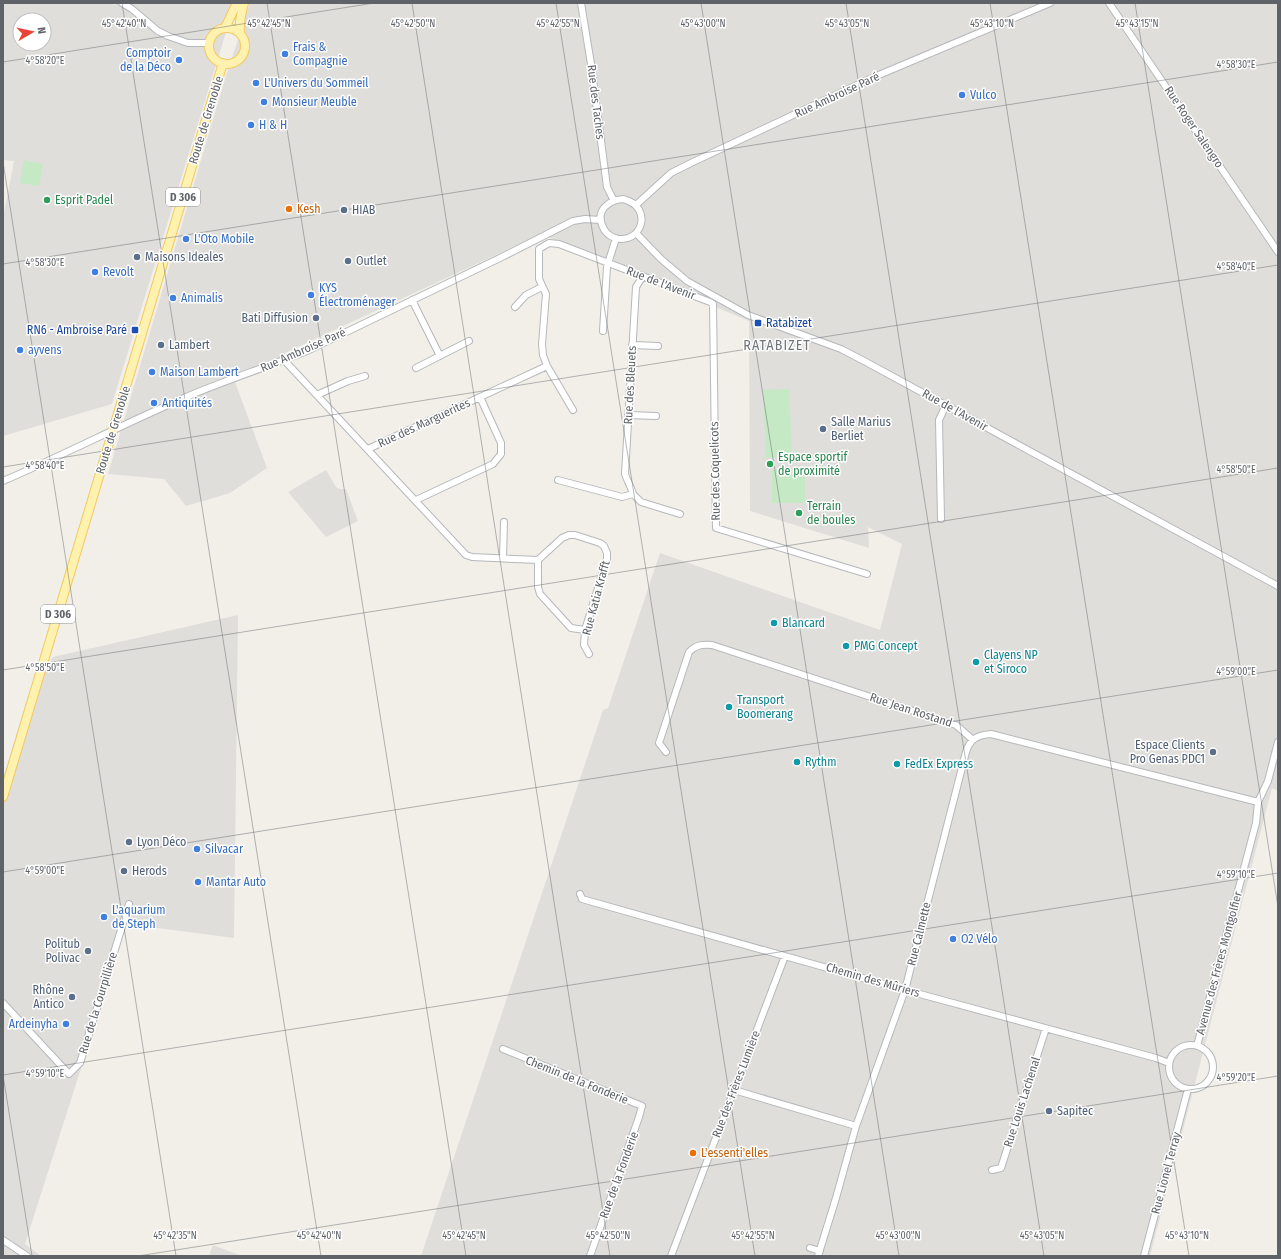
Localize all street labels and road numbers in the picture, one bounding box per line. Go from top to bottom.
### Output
street label: Rue des Taches [584,64,608,140]
street label: Rue Ambroise Paré [792,69,882,121]
street label: Route de Grenoble [186,74,226,166]
street label: Rue Roger Salengro [1161,83,1227,171]
road number: D 306 [166,188,200,206]
street label: Rue de l'Avenir [624,263,698,303]
street label: Rue Ambroise Paré [258,325,348,375]
street label: Rue des Bleuets [621,345,639,425]
street label: Route de Grenoble [93,384,133,476]
street label: Rue de l'Avenir [920,386,991,434]
street label: Rue des Marguerites [376,396,472,450]
street label: Rue des Coquelicots [707,421,723,521]
street label: Rue Katia Krafft [579,559,613,637]
road number: D 306 [41,605,75,623]
street label: Rue Jean Rostand [868,690,954,730]
street label: Avenue des Frères Montgolfier [1193,889,1245,1036]
street label: Rue Calmette [904,901,934,967]
street label: Rue de la Courpillière [76,950,120,1056]
street label: Chemin des Mûriers [824,960,922,1000]
street label: Rue des Frères Lumière [709,1028,763,1140]
street label: Chemin de la Fonderie [524,1053,630,1107]
street label: Rue Louis Lachenal [1001,1055,1043,1149]
street label: Rue de la Fonderie [597,1130,641,1220]
street label: Rue Lionel Terray [1148,1130,1184,1216]

